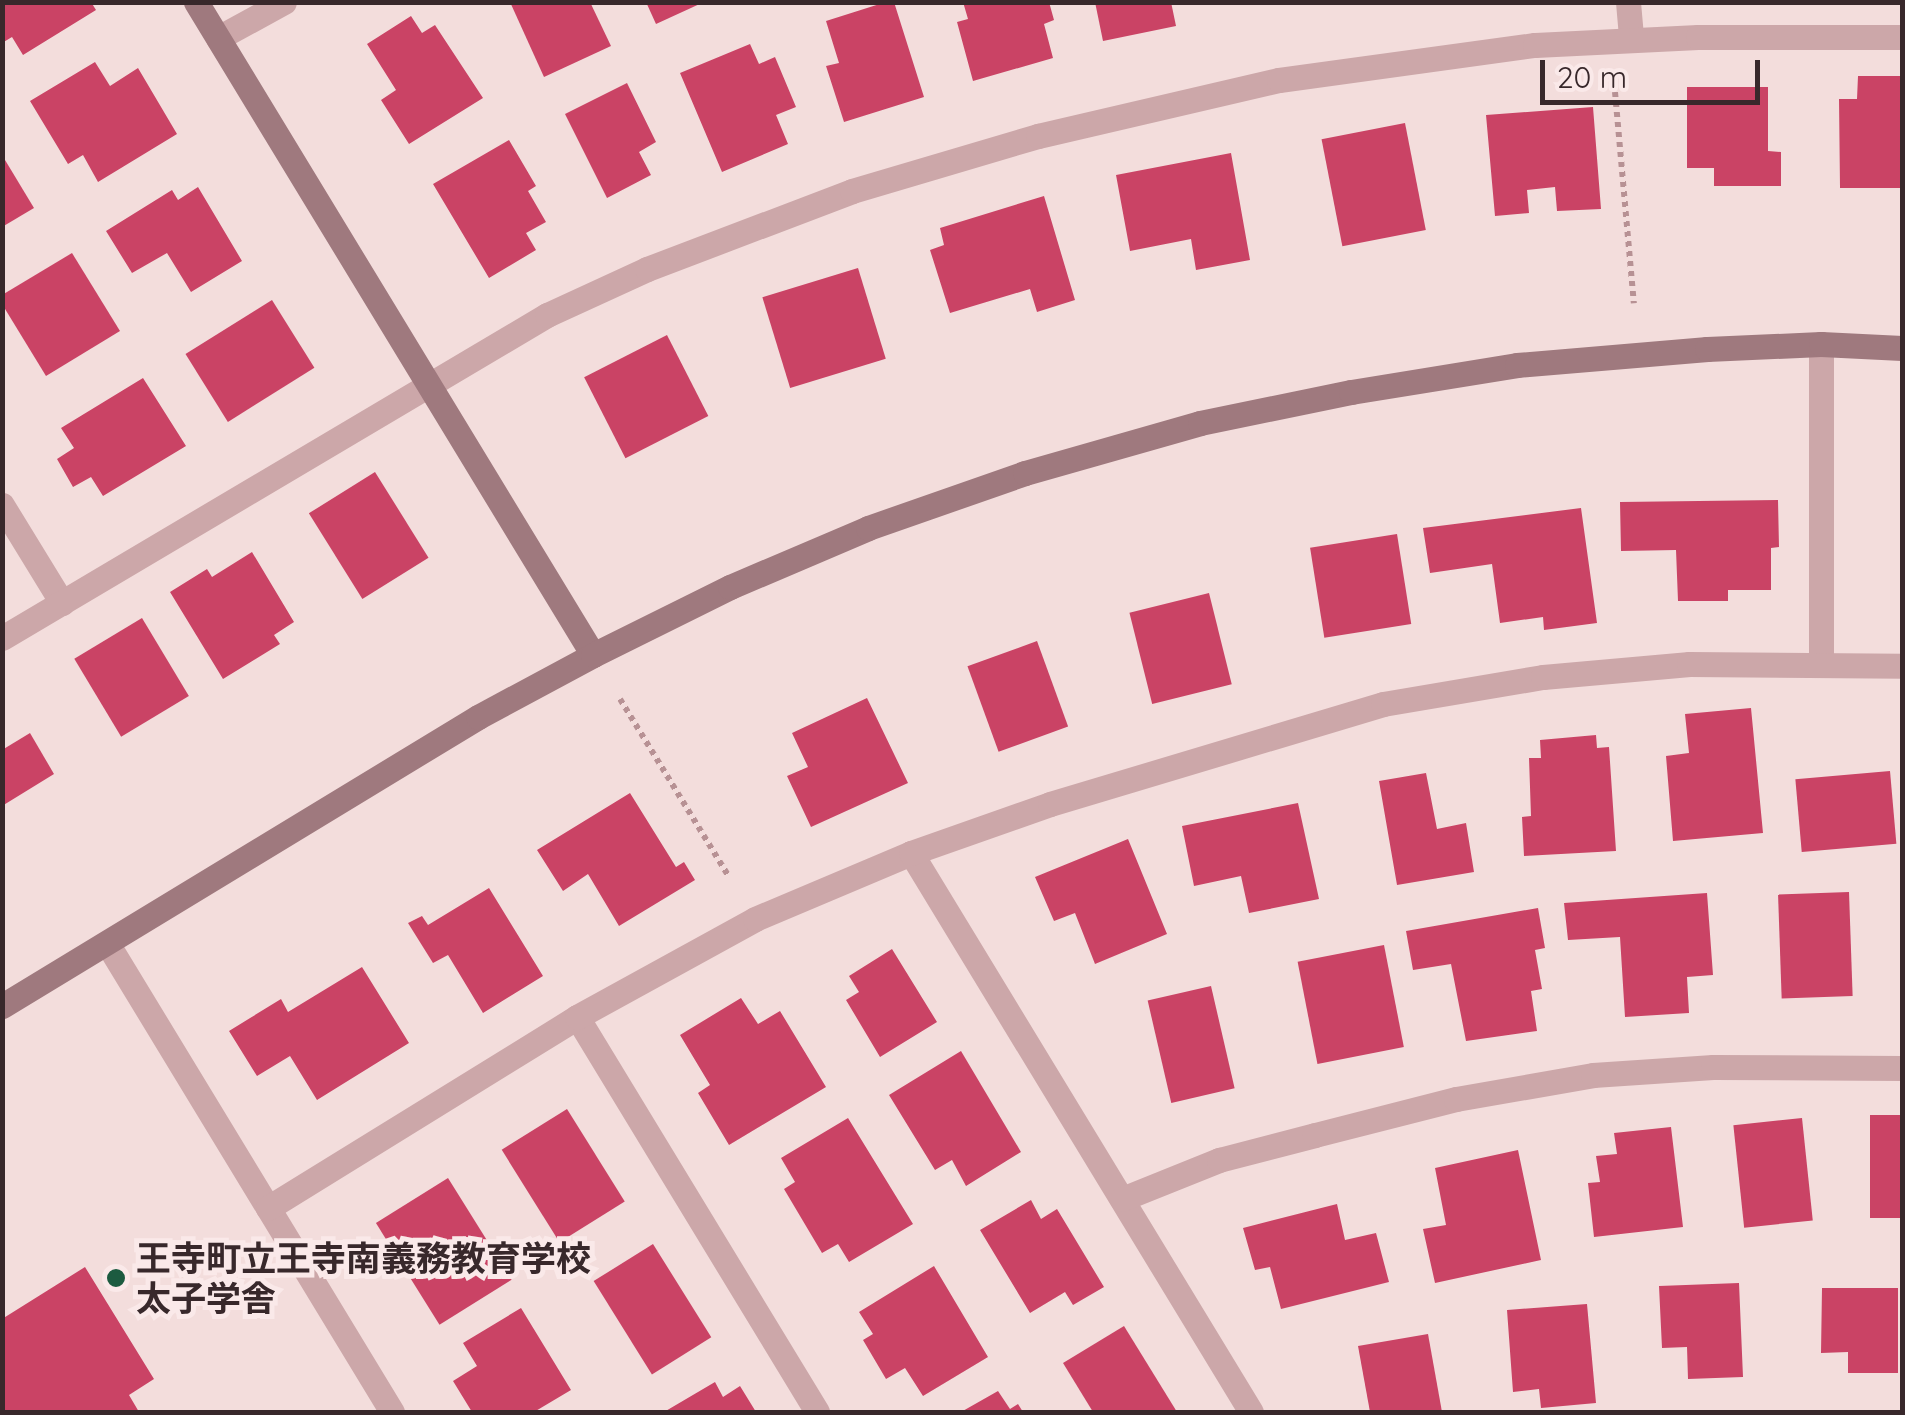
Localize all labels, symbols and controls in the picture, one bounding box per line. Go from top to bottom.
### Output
scale bar [1545,40,1765,102]
text: 20 m [1557,58,1627,96]
place label: 王寺町立王寺南義務教育学校 太子学舎 [136,1237,591,1319]
marker: 王寺町立王寺南義務教育学校 太子学舎 [105,1267,127,1289]

